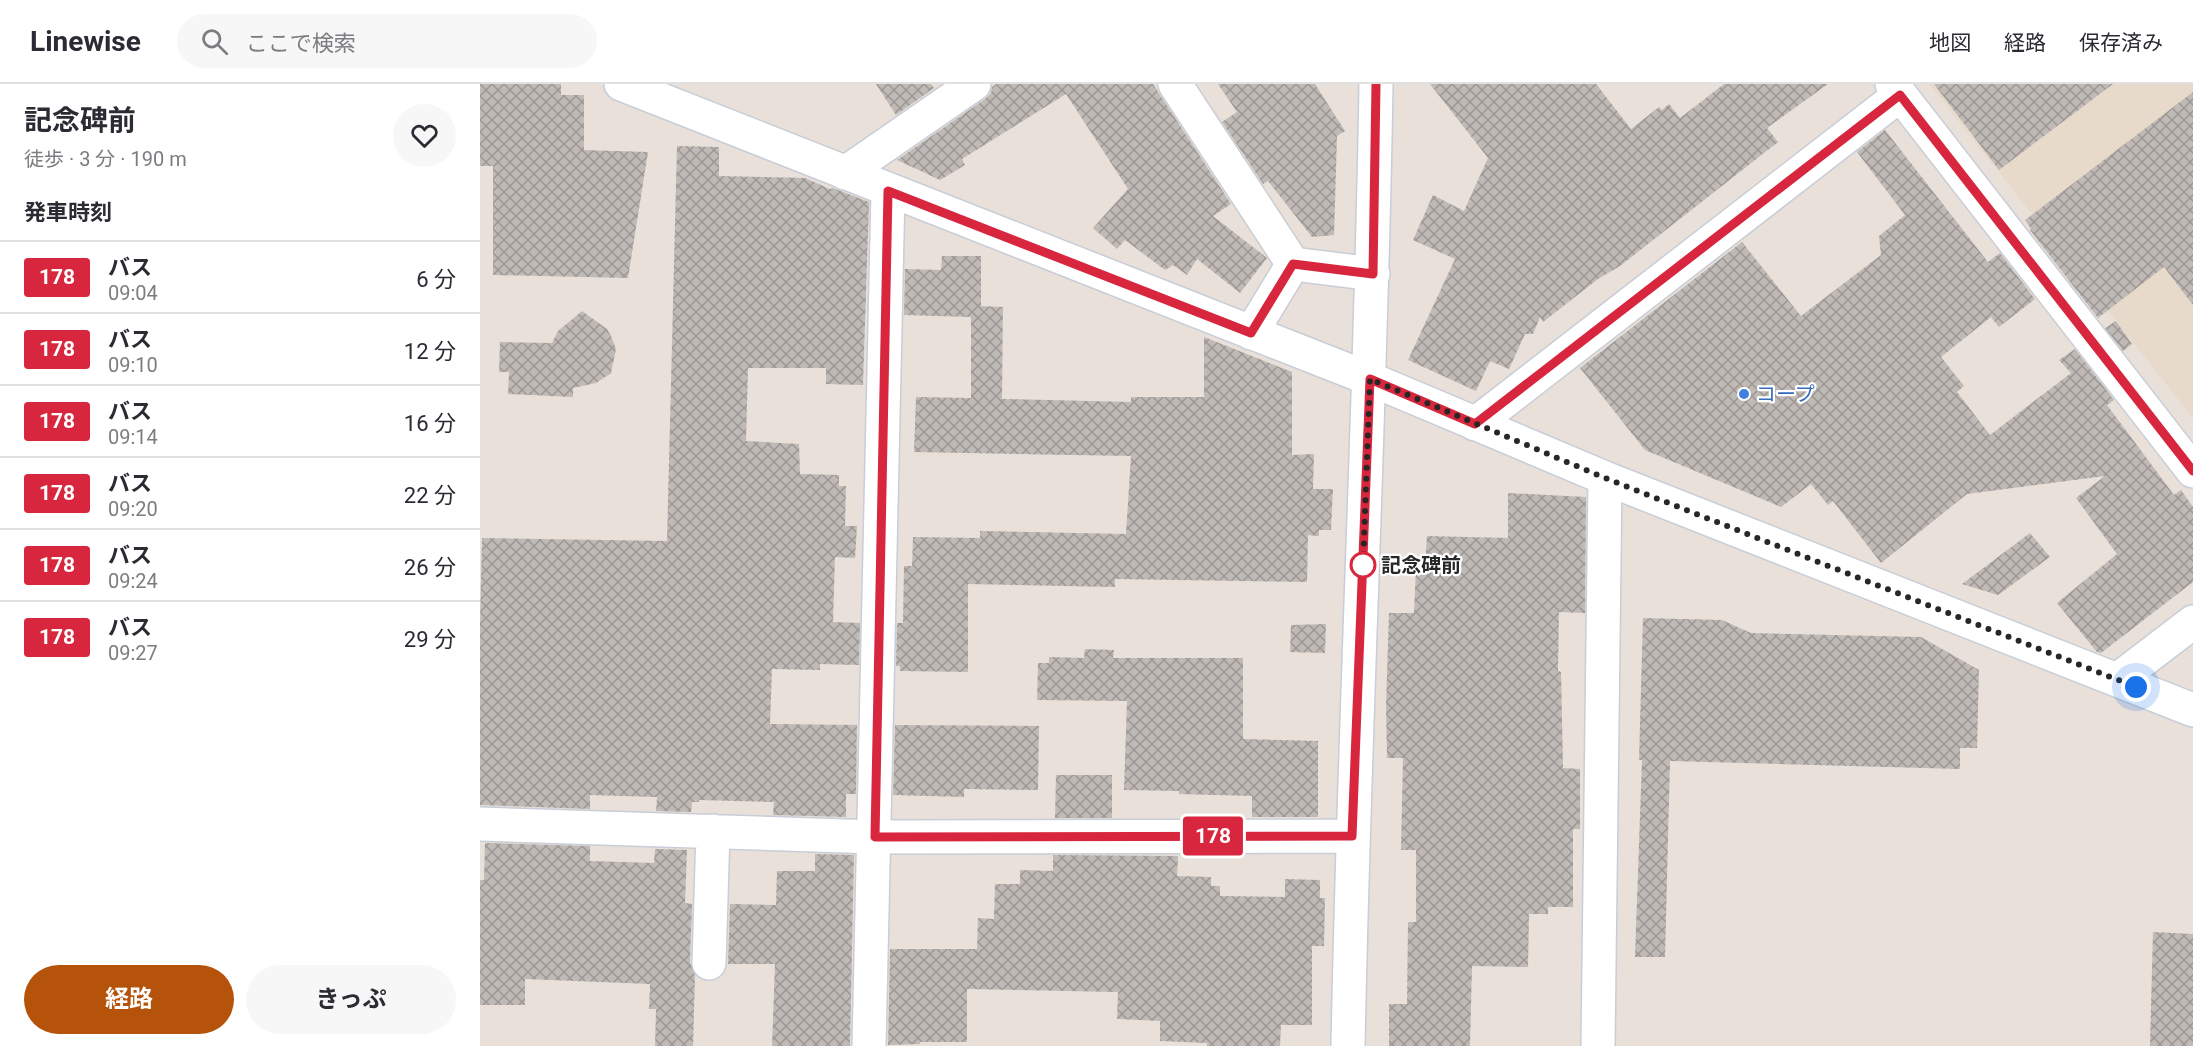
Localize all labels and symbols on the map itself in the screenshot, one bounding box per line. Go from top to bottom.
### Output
place label: コープ [1756,382,1815,406]
marker: コープ [1737,387,1751,401]
marker: 記念碑前 [1350,552,1376,578]
place label: 記念碑前 [1381,553,1461,577]
your location [2121,672,2151,702]
line badge: 178 [1178,816,1248,855]

